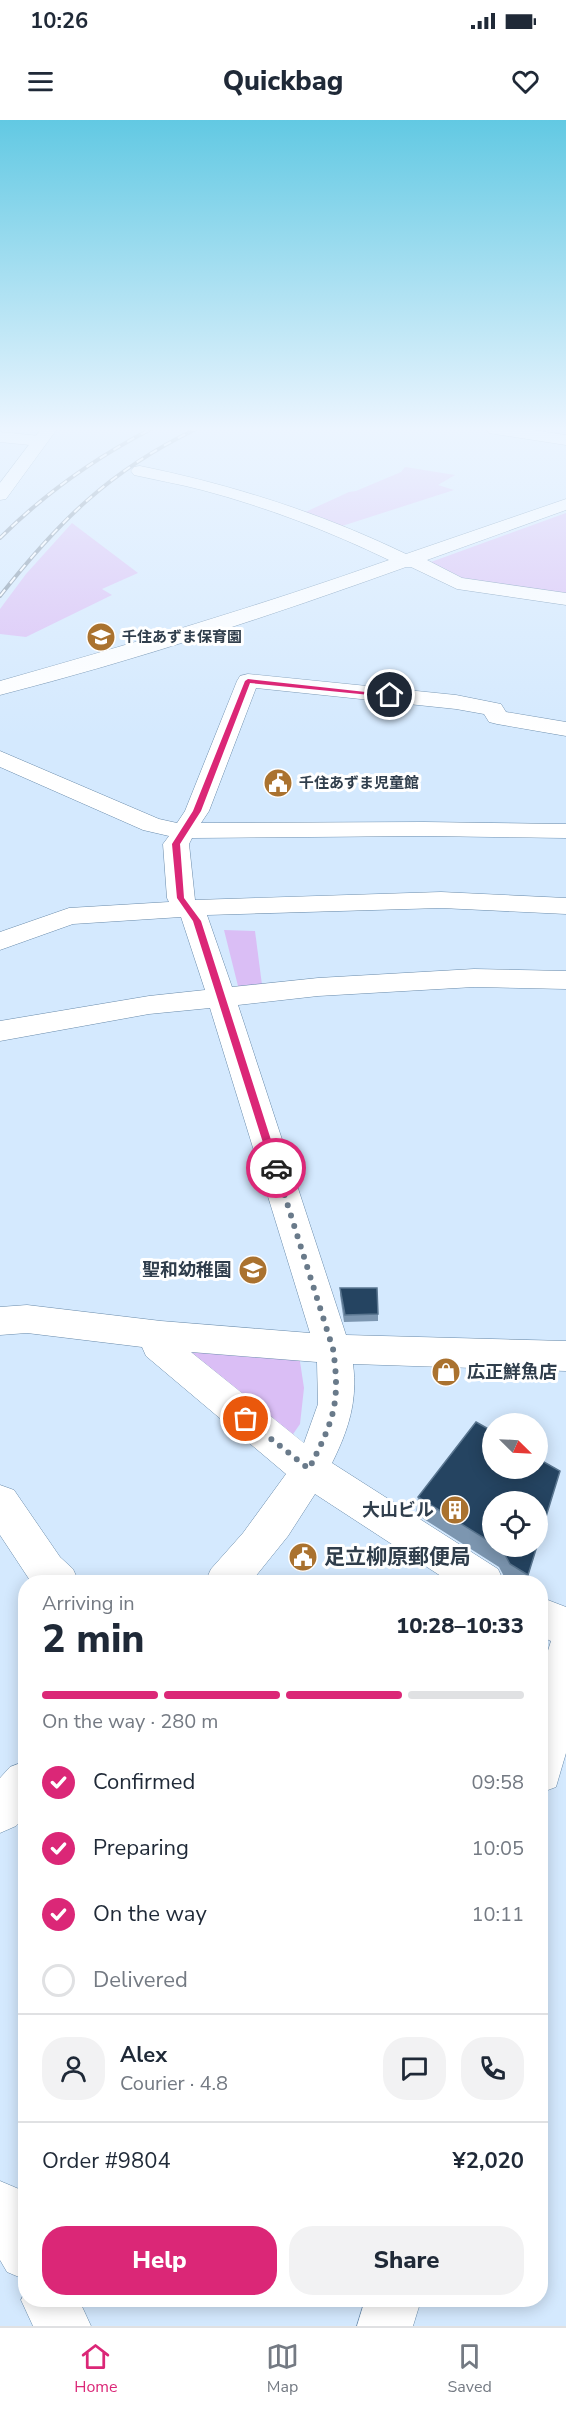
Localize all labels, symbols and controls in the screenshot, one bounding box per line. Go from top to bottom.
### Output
text: 10:26 [30,6,88,36]
text: Quickbag [223,63,343,100]
icon: menu [24,65,57,98]
icon: heart [509,65,542,98]
school or university icon: 千住あずま保育園 [85,621,117,653]
place label: 千住あずま保育園 [122,627,242,647]
pin [364,669,415,720]
icon: home [373,678,406,711]
public building icon: 千住あずま児童館 [262,767,294,799]
place label: 千住あずま児童館 [299,773,419,793]
courier [246,1138,306,1198]
icon: car [260,1152,293,1185]
school or university icon: 聖和幼稚園 [237,1254,269,1286]
place label: 聖和幼稚園 [142,1258,232,1282]
shop icon: 広正鮮魚店 [430,1356,462,1388]
place label: 広正鮮魚店 [467,1360,557,1384]
pin [220,1393,271,1444]
icon: bag [229,1402,262,1435]
north arrow [482,1413,548,1479]
map controls [482,1413,548,1557]
button: locate [482,1491,548,1557]
building icon: 大山ビル [439,1494,471,1526]
place label: 大山ビル [362,1498,434,1522]
public building icon: 足立柳原郵便局 [287,1541,319,1573]
place label: 足立柳原郵便局 [324,1543,471,1571]
text: Arriving in [42,1590,135,1617]
text: 10:28–10:33 [396,1611,524,1641]
text: 2 min [42,1613,145,1666]
text: On the way · 280 m [42,1708,218,1735]
icon: check [42,1766,75,1799]
text: Confirmed [93,1767,195,1797]
text: 09:58 [471,1769,524,1796]
icon: check [42,1832,75,1865]
text: Preparing [93,1833,189,1863]
text: 10:05 [471,1835,524,1862]
icon: check [42,1898,75,1931]
text: On the way [93,1899,207,1929]
text: 10:11 [471,1901,524,1928]
text: Delivered [93,1965,188,1995]
button: person [42,2037,105,2100]
button: chat [383,2037,446,2100]
button: phone [461,2037,524,2100]
text: Alex [120,2040,167,2070]
text: Courier · 4.8 [120,2070,228,2097]
text: Order #9804 [42,2146,171,2176]
text: ¥2,020 [453,2146,524,2176]
button: Help [42,2226,277,2295]
button: Share [289,2226,524,2295]
tab: Home [74,2340,118,2398]
tab: Map [266,2340,299,2398]
tab: Saved [448,2340,492,2398]

